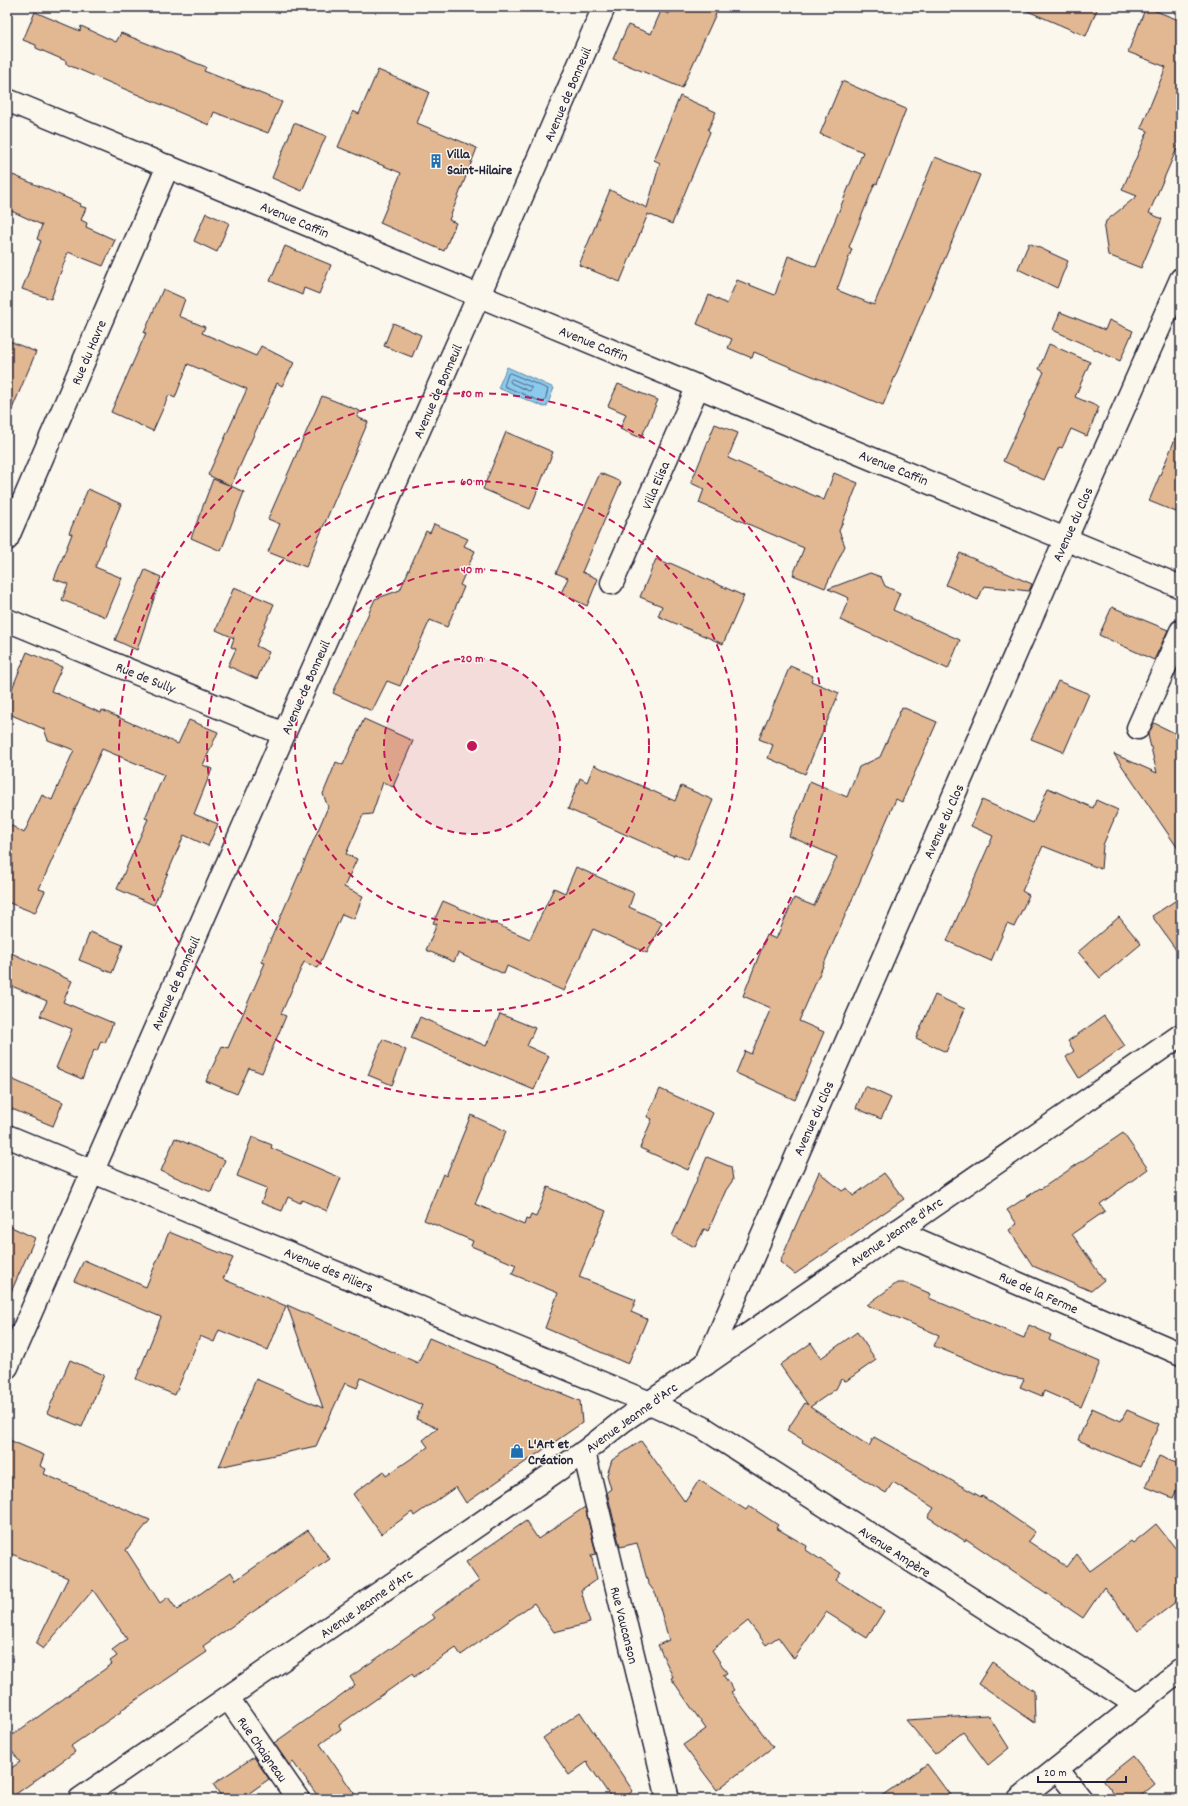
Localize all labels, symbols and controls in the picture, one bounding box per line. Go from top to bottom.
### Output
street label: Avenue de Bonneuil [540,44,598,145]
place label: Villa Saint-Hilaire [447,145,512,181]
building icon: Villa Saint-Hilaire [428,153,444,169]
street label: Avenue Caffin [257,197,332,244]
street label: Rue du Havre [67,317,113,388]
street label: Avenue Caffin [556,322,631,368]
street label: Avenue de Bonneuil [409,341,469,442]
text: 80 m [461,386,483,403]
street label: Avenue Caffin [856,446,931,492]
street label: Villa Elisa [638,458,676,513]
text: 60 m [460,474,484,491]
street label: Avenue du Clos [1048,484,1099,565]
text: 40 m [461,562,483,579]
street label: Avenue de Bonneuil [277,637,337,738]
text: 20 m [461,651,483,668]
street label: Rue de Sully [112,658,178,700]
centre of rings [465,739,479,753]
street label: Avenue du Clos [919,781,970,862]
street label: Avenue de Bonneuil [147,933,207,1034]
street label: Avenue du Clos [789,1078,840,1159]
street label: Avenue Jeanne d'Arc [847,1193,948,1272]
street label: Avenue des Piliers [280,1243,376,1299]
street label: Rue de la Ferme [995,1267,1081,1320]
street label: Avenue Jeanne d'Arc [582,1378,683,1459]
place label: L'Art et Création [528,1435,574,1471]
shop icon: L'Art et Création [509,1443,525,1459]
street label: Avenue Ampère [854,1522,934,1584]
street label: Avenue Jeanne d'Arc [317,1565,418,1644]
street label: Rue Vaucanson [604,1585,642,1666]
street label: Rue Chaigneau [231,1713,291,1787]
scale bar [1038,1758,1126,1784]
text: 20 m [1044,1765,1067,1782]

